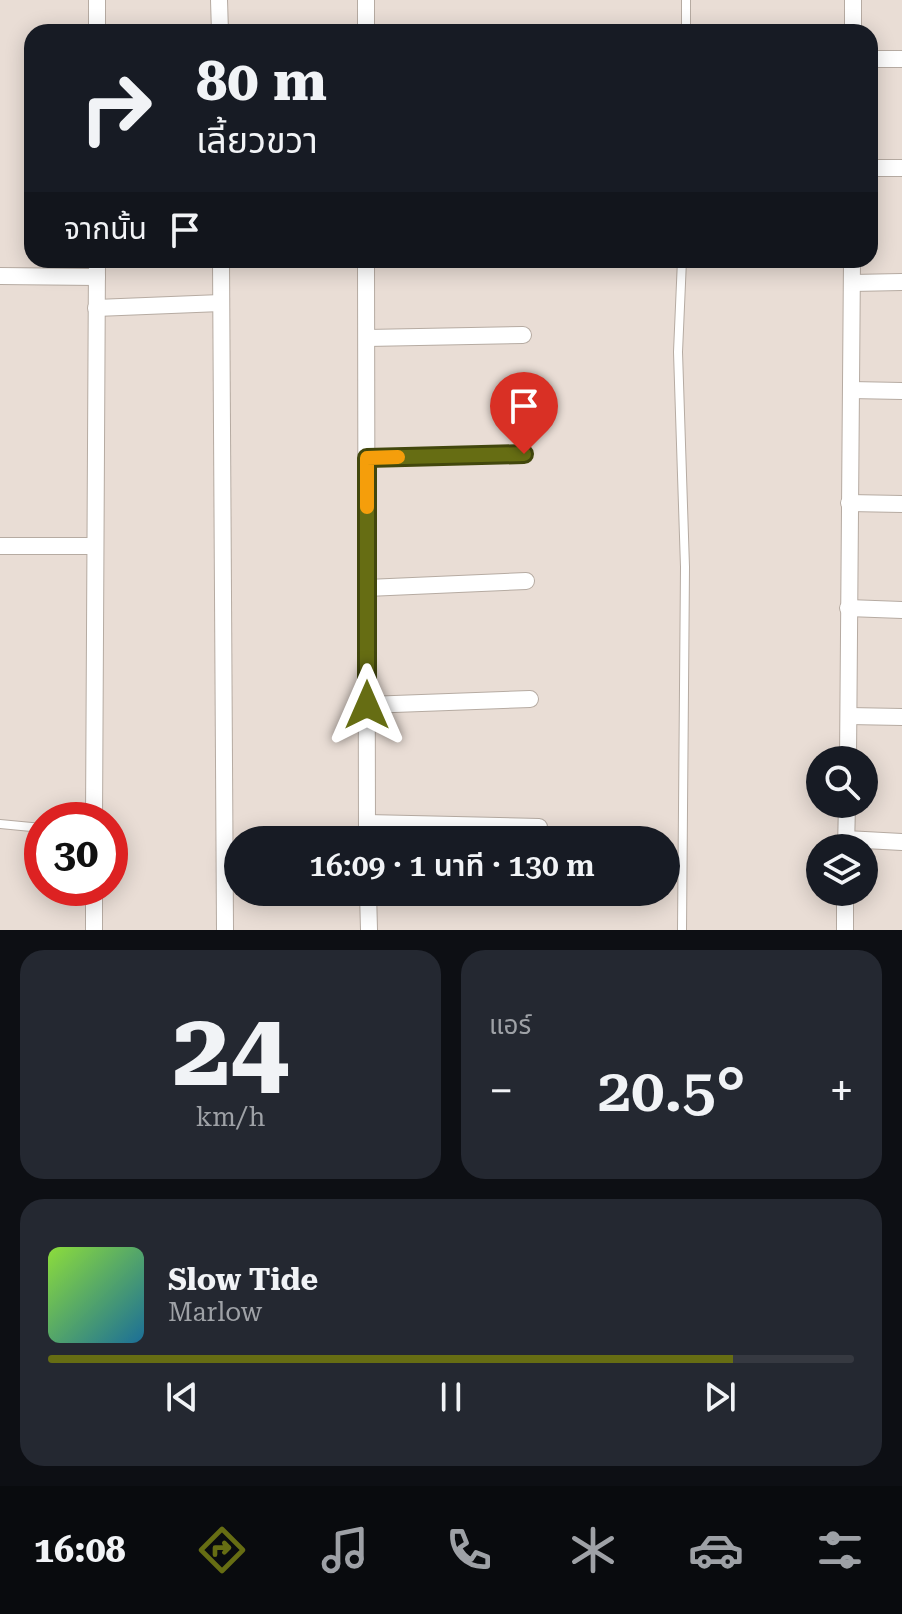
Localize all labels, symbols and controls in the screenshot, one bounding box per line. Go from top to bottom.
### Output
text: 80 m [196,48,327,114]
icon: right [64,56,168,160]
text: เลี้ยวขวา [196,120,318,162]
icon: arrive [163,208,207,252]
text: จากนั้น [64,211,147,246]
pin [490,372,558,454]
icon: arrive [502,384,546,428]
position arrow [325,663,409,747]
map controls [806,746,878,906]
button: search [806,746,878,818]
speed limit sign: 30 [24,802,128,906]
button: layers [806,834,878,906]
text: 16:09 · 1 นาที · 130 m [309,848,595,883]
text: 24 [172,989,289,1110]
text: แอร์ [489,1010,531,1040]
text: 20.5° [597,1055,746,1126]
text: − [489,1065,514,1117]
text: + [829,1065,854,1117]
text: km/h [196,1102,265,1132]
text: Slow Tide [168,1262,318,1297]
text: Marlow [168,1297,262,1327]
icon: previous [160,1375,204,1419]
icon: pause [429,1375,473,1419]
icon: next [698,1375,742,1419]
icon: directions [194,1522,250,1578]
icon: music [317,1522,373,1578]
icon: phone [441,1522,497,1578]
icon: climate [565,1522,621,1578]
icon: car [688,1522,744,1578]
icon: filters [812,1522,868,1578]
text: 16:08 [34,1529,126,1571]

